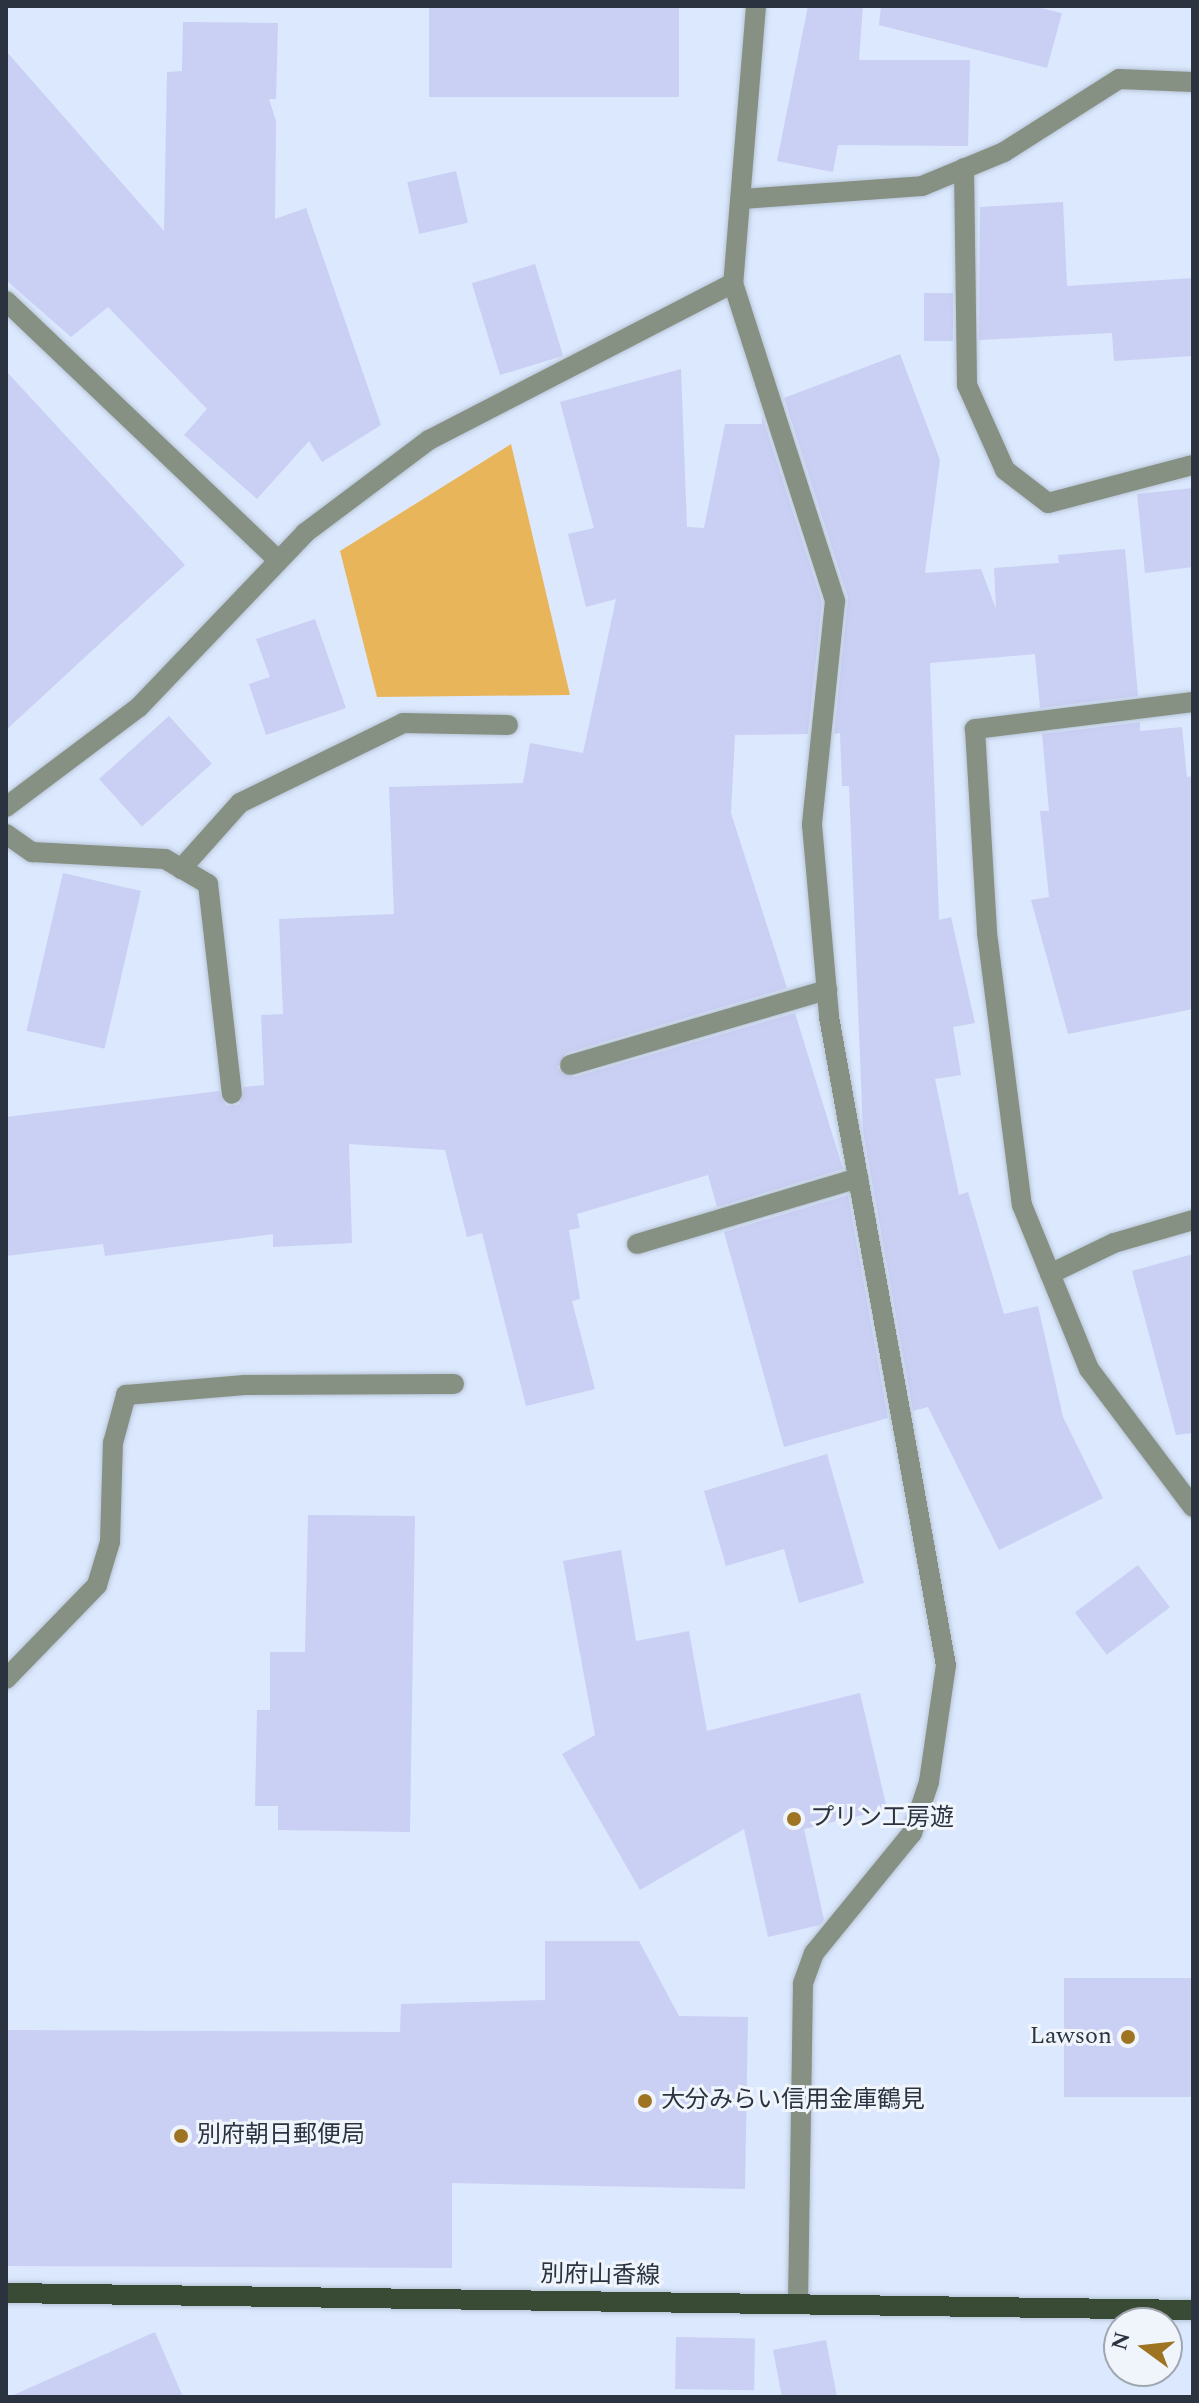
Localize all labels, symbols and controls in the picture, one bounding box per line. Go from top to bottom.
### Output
place label: プリン工房遊 [810,1805,954,1833]
marker: プリン工房遊 [785,1810,803,1828]
place label: Lawson [1030,2023,1112,2051]
marker: Lawson [1119,2028,1137,2046]
place label: 大分みらい信用金庫鶴見 [661,2087,925,2115]
marker: 大分みらい信用金庫鶴見 [636,2092,654,2110]
place label: 別府朝日郵便局 [197,2122,365,2150]
marker: 別府朝日郵便局 [172,2127,190,2145]
street label: 別府山香線 [540,2261,660,2291]
north arrow [1103,2307,1183,2387]
text: N [1103,2328,1140,2354]

